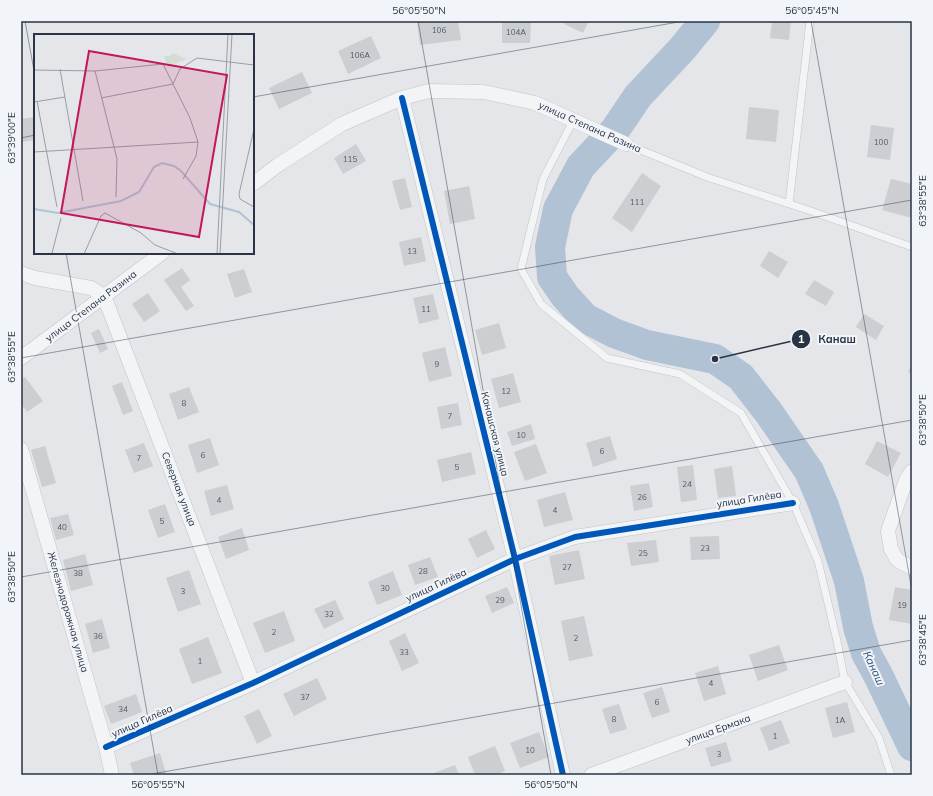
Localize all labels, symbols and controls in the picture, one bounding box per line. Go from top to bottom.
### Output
text: 56°05'50"N [392,4,446,17]
text: 56°05'45"N [785,4,839,17]
house number: 106 [432,25,446,35]
house number: 104А [506,27,526,37]
inset map [34,34,254,254]
house number: 106А [350,50,370,60]
street label: улица Степана Разина [537,98,643,156]
text: 63°39'00"E [5,112,18,164]
house number: 100 [874,137,888,147]
house number: 115 [343,154,357,164]
text: 63°38'55"E [916,175,929,227]
house number: 111 [630,197,644,207]
house number: 13 [407,246,417,256]
street label: улица Степана Разина [43,267,139,345]
house number: 11 [421,304,431,314]
callout: Канаш [791,328,864,351]
text: 63°38'55"E [5,331,18,383]
text: 1 [797,331,805,346]
text: Канаш [818,332,856,346]
house number: 9 [435,359,440,369]
house number: 12 [501,386,511,396]
street label: Канашская улица [478,390,512,478]
text: 63°38'50"E [916,394,929,446]
house number: 8 [182,398,187,408]
house number: 7 [448,411,453,421]
house number: 10 [516,430,526,440]
house number: 6 [600,446,605,456]
street label: Северная улица [159,450,199,528]
house number: 6 [201,450,206,460]
house number: 7 [137,453,142,463]
house number: 5 [455,462,460,472]
house number: 24 [682,479,692,489]
street label: улица Гилёва [716,487,782,511]
house number: 26 [637,492,647,502]
house number: 4 [217,495,222,505]
house number: 4 [553,505,558,515]
house number: 5 [160,516,165,526]
house number: 40 [57,522,67,532]
house number: 23 [700,543,710,553]
house number: 25 [638,548,648,558]
street label: Железнодорожная улица [45,550,91,674]
text: 63°38'50"E [5,551,18,603]
house number: 27 [562,562,572,572]
street label: улица Гилёва [404,565,468,605]
house number: 28 [418,566,428,576]
house number: 38 [73,568,83,578]
house number: 30 [380,583,390,593]
house number: 3 [181,586,186,596]
house number: 29 [495,595,505,605]
house number: 19 [897,600,907,610]
house number: 32 [324,609,334,619]
text: 63°38'45"E [916,614,929,666]
house number: 2 [272,627,277,637]
house number: 36 [93,631,103,641]
house number: 2 [574,633,579,643]
house number: 33 [399,647,409,657]
water label: Канаш [860,649,888,687]
house number: 1 [198,656,203,666]
house number: 4 [709,678,714,688]
house number: 37 [300,692,310,702]
house number: 6 [655,697,660,707]
street label: улица Гилёва [109,702,175,740]
house number: 34 [118,704,128,714]
street label: улица Ермака [684,711,752,747]
house number: 8 [612,714,617,724]
house number: 1А [835,715,845,725]
house number: 1 [773,731,778,741]
house number: 10 [525,745,535,755]
house number: 3 [717,749,722,759]
text: 56°05'55"N [131,778,185,791]
text: 56°05'50"N [524,778,578,791]

